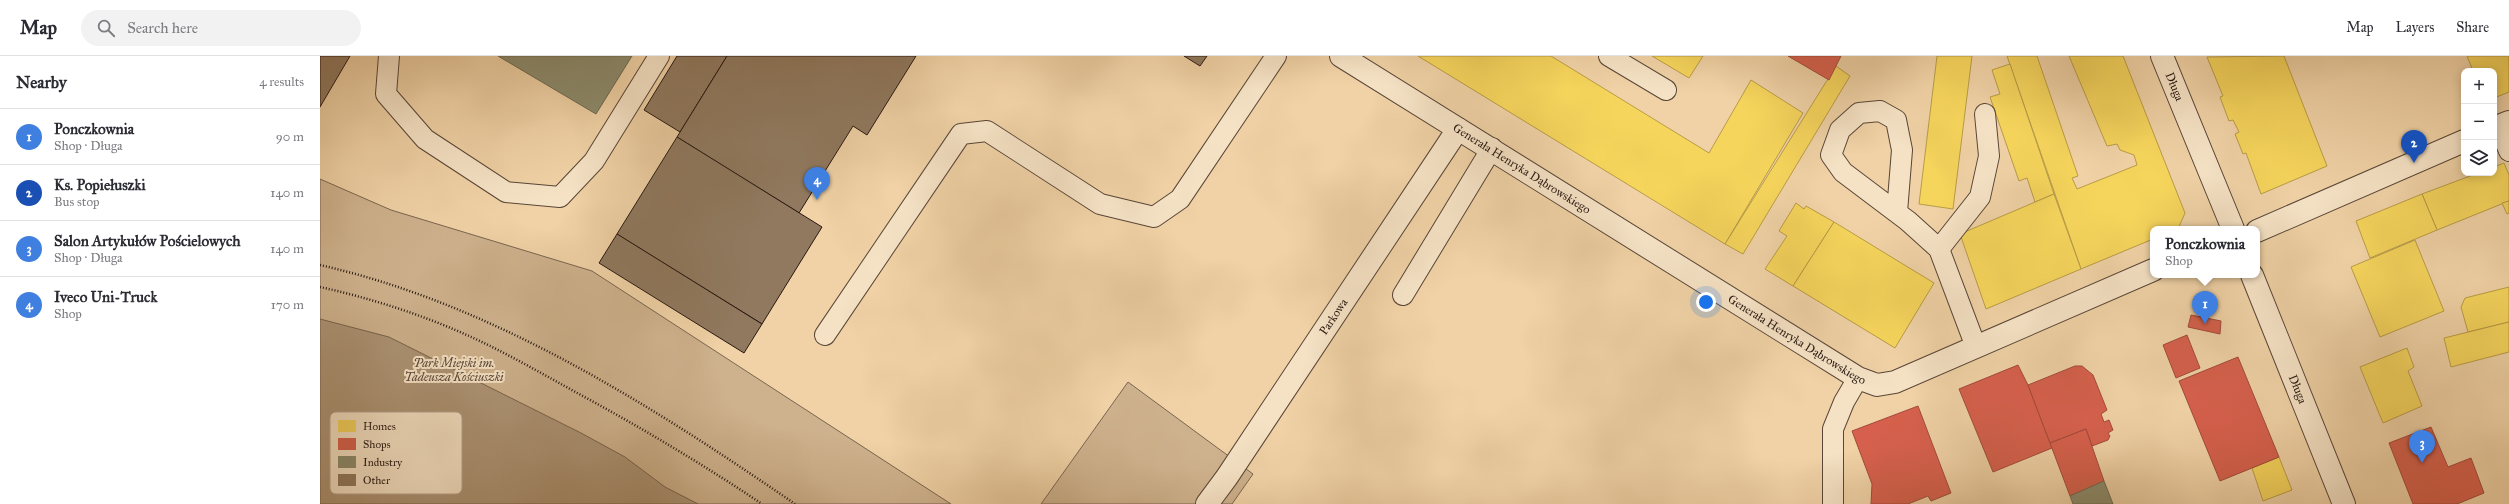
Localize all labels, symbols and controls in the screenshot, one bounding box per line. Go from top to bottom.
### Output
search box [81,10,361,46]
text: Map [20,16,57,39]
icon: search [95,17,117,39]
text: Search here [127,19,198,37]
text: Map [2346,19,2374,36]
text: Layers [2396,19,2434,36]
text: Share [2456,19,2489,36]
map controls [2461,68,2497,176]
button: + [2461,68,2497,104]
street label: Długa [2162,70,2187,104]
text: Nearby [16,72,67,93]
text: 4 results [259,74,304,90]
button: − [2461,104,2497,140]
text: Ponczkownia [54,120,134,138]
street label: Generała Henryka Dąbrowskiego [1450,120,1593,217]
text: 1 [26,129,32,145]
text: 90 m [276,129,304,145]
pin: 2 [2401,130,2427,163]
text: Shop · Długa [54,138,122,154]
button: layers [2461,140,2497,176]
pin: 4 [804,167,830,200]
text: Ks. Popiełuszki [54,176,146,194]
text: 2 [26,185,32,201]
text: 140 m [270,185,304,201]
text: Bus stop [54,194,100,210]
popup [2150,226,2260,278]
text: Salon Artykułów Pościelowych [54,232,241,250]
text: Ponczkownia [2165,235,2245,253]
text: 3 [26,241,32,257]
text: 140 m [270,241,304,257]
text: Shop · Długa [54,250,122,266]
text: Shop [2165,253,2193,269]
text: Iveco Uni-Truck [54,288,157,306]
pin: 1 [2192,291,2218,324]
your location [1696,292,1716,312]
street label: Generała Henryka Dąbrowskiego [1725,292,1868,387]
street label: Parkowa [1316,295,1351,337]
text: 4 [25,297,33,313]
text: 170 m [271,297,304,313]
text: Shop [54,306,82,322]
park label: Park Miejski im. Tadeusza Kościuszki [404,356,504,384]
street label: Długa [2286,373,2310,406]
legend [330,412,462,494]
text: Homes [363,420,396,433]
pin: 3 [2409,430,2435,463]
text: Shops [363,438,391,451]
text: Industry [363,456,403,469]
text: Other [363,474,391,487]

